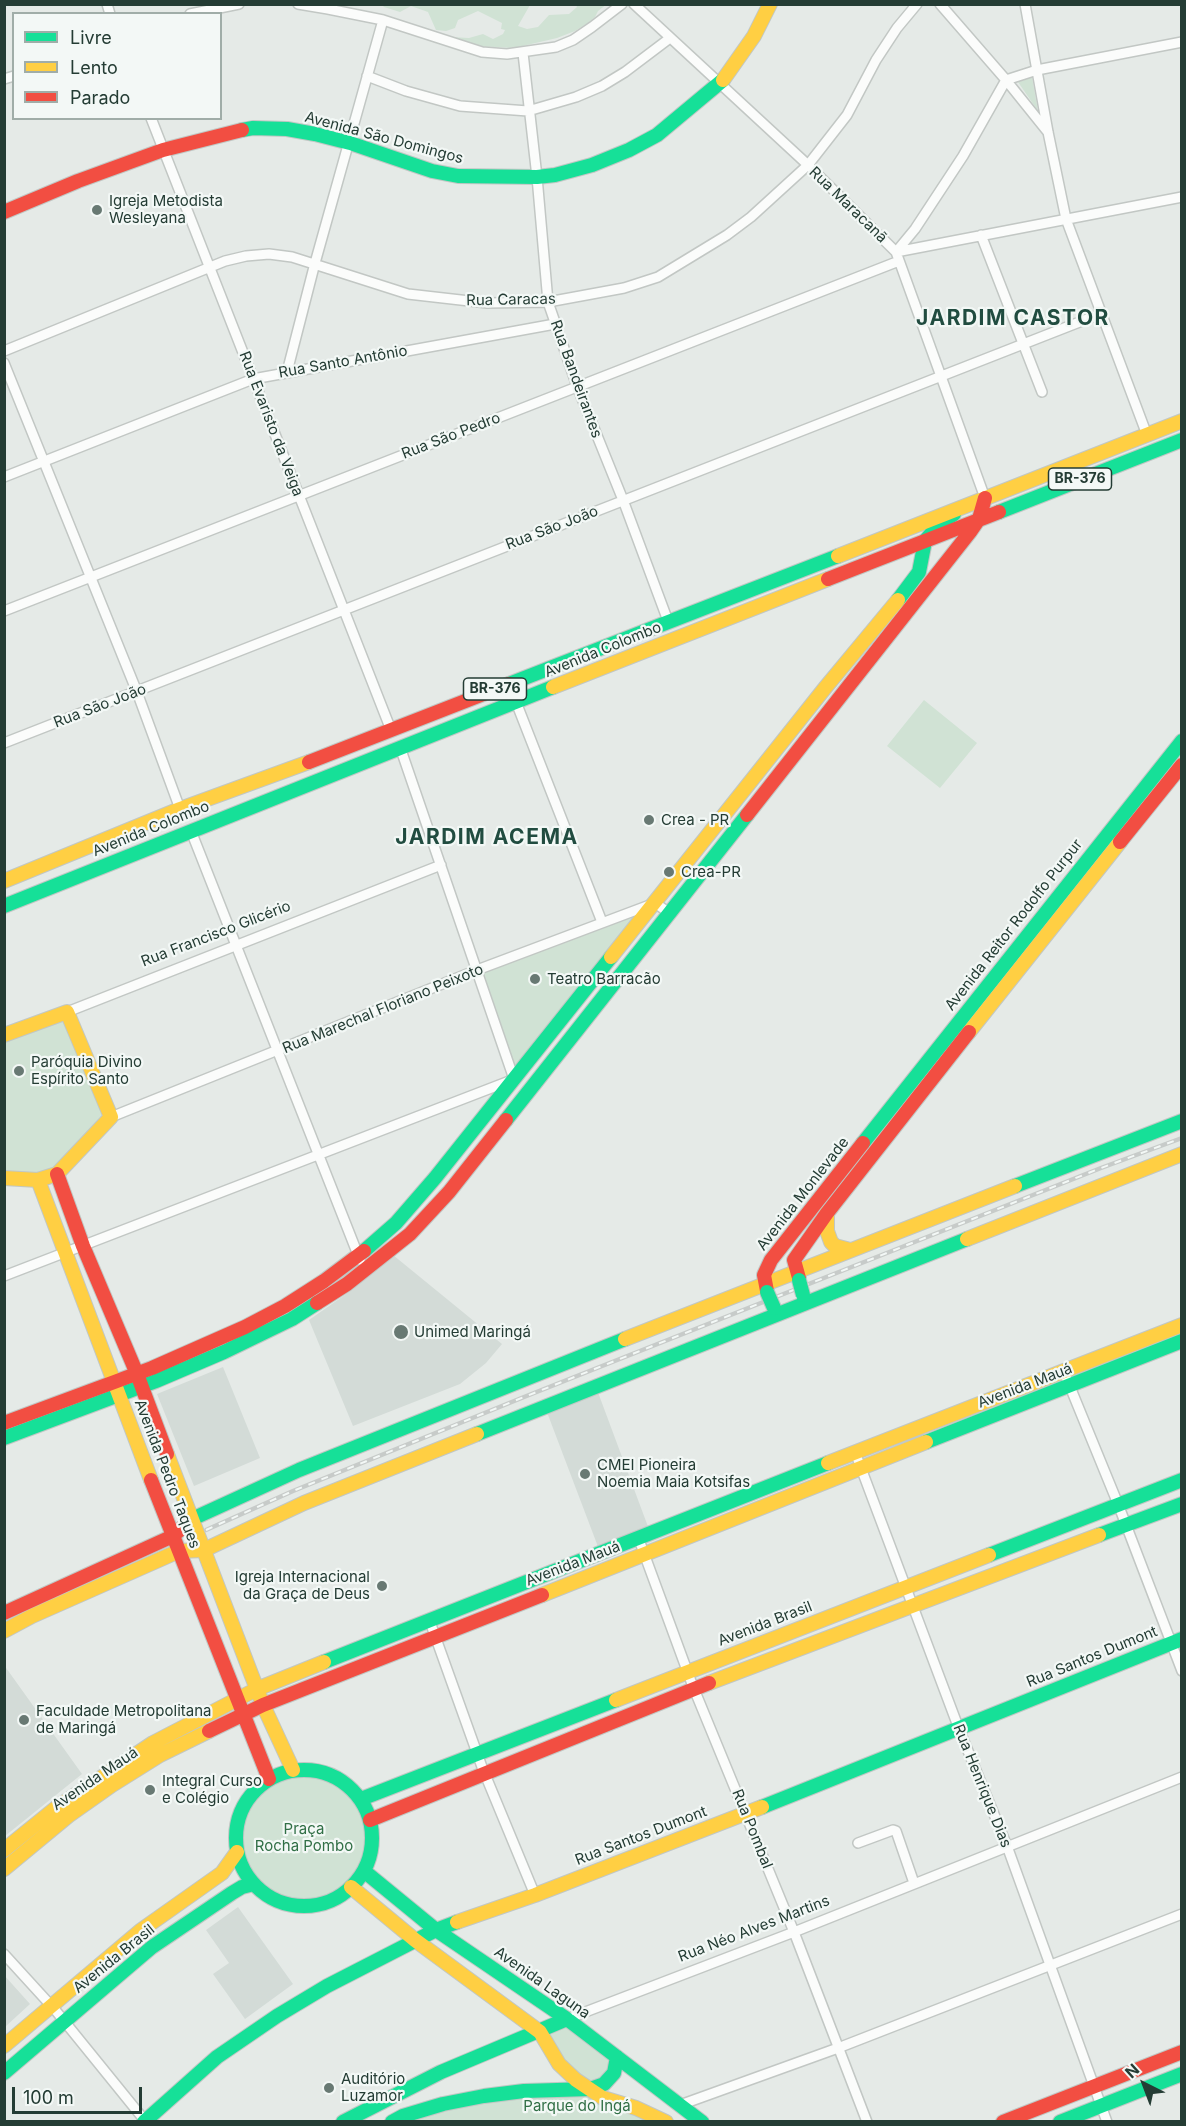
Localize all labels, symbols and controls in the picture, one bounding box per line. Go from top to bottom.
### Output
legend [12,12,222,120]
text: Livre [70,27,112,48]
text: Lento [70,57,118,78]
text: Parado [70,87,130,108]
street label: Avenida São Domingos [303,108,465,168]
street label: Rua Maracanã [805,163,891,247]
place label: Igreja Metodista Wesleyana [109,192,223,227]
marker: Igreja Metodista Wesleyana [90,203,104,217]
street label: Rua Caracas [466,290,556,310]
district label: JARDIM CASTOR [916,306,1110,332]
street label: Rua Bandeirantes [546,318,606,440]
street label: Rua Santo Antônio [277,342,409,382]
street label: Rua Evaristo da Veiga [235,349,307,499]
street label: Rua São Pedro [399,409,503,463]
road number: BR-376 [1048,468,1112,490]
street label: Rua São João [503,502,601,554]
street label: Avenida Colombo [542,618,664,682]
road number: BR-376 [464,678,526,700]
street label: Rua São João [51,680,149,732]
street label: Avenida Colombo [90,797,212,861]
place label: Crea - PR [661,811,729,829]
marker: Crea - PR [642,813,656,827]
district label: JARDIM ACEMA [395,825,579,851]
street label: Avenida Reitor Rodolfo Purpur [941,836,1087,1014]
place label: Crea-PR [681,863,741,881]
marker: Crea-PR [662,865,676,879]
street label: Rua Francisco Glicério [139,897,293,971]
street label: Rua Marechal Floriano Peixoto [280,960,486,1058]
place label: Teatro Barracão [547,970,661,988]
marker: Teatro Barracão [528,972,542,986]
place label: Paróquia Divino Espírito Santo [31,1053,142,1088]
marker: Paróquia Divino Espírito Santo [12,1064,26,1078]
street label: Avenida Monlevade [753,1134,853,1254]
marker: Unimed Maringá [392,1323,410,1341]
place label: Unimed Maringá [414,1323,531,1341]
street label: Avenida Mauá [975,1360,1075,1412]
street label: Avenida Pedro Taques [130,1397,204,1551]
place label: CMEI Pioneira Noemia Maia Kotsifas [597,1456,750,1491]
marker: CMEI Pioneira Noemia Maia Kotsifas [578,1467,592,1481]
street label: Avenida Mauá [523,1538,623,1590]
place label: Igreja Internacional da Graça de Deus [235,1568,370,1603]
marker: Igreja Internacional da Graça de Deus [375,1579,389,1593]
street label: Avenida Brasil [715,1598,815,1650]
street label: Rua Santos Dumont [1024,1623,1160,1691]
place label: Faculdade Metropolitana de Maringá [36,1702,211,1737]
marker: Faculdade Metropolitana de Maringá [17,1713,31,1727]
street label: Rua Henrique Dias [949,1722,1015,1850]
street label: Avenida Mauá [49,1744,141,1814]
place label: Integral Curso e Colégio [162,1772,262,1807]
marker: Integral Curso e Colégio [143,1783,157,1797]
street label: Rua Pombal [728,1787,776,1871]
street label: Rua Santos Dumont [573,1803,709,1869]
park label: Praça Rocha Pombo [255,1820,353,1855]
street label: Rua Néo Alves Martins [676,1892,832,1966]
street label: Avenida Brasil [70,1921,158,1997]
street label: Avenida Laguna [491,1943,593,2023]
north arrow [1114,2054,1174,2114]
text: N [1121,2059,1143,2082]
place label: Auditório Luzamor [341,2070,405,2105]
scale bar [15,2075,146,2113]
marker: Auditório Luzamor [322,2081,336,2095]
text: 100 m [23,2087,74,2108]
park label: Parque do Ingá [523,2097,631,2115]

